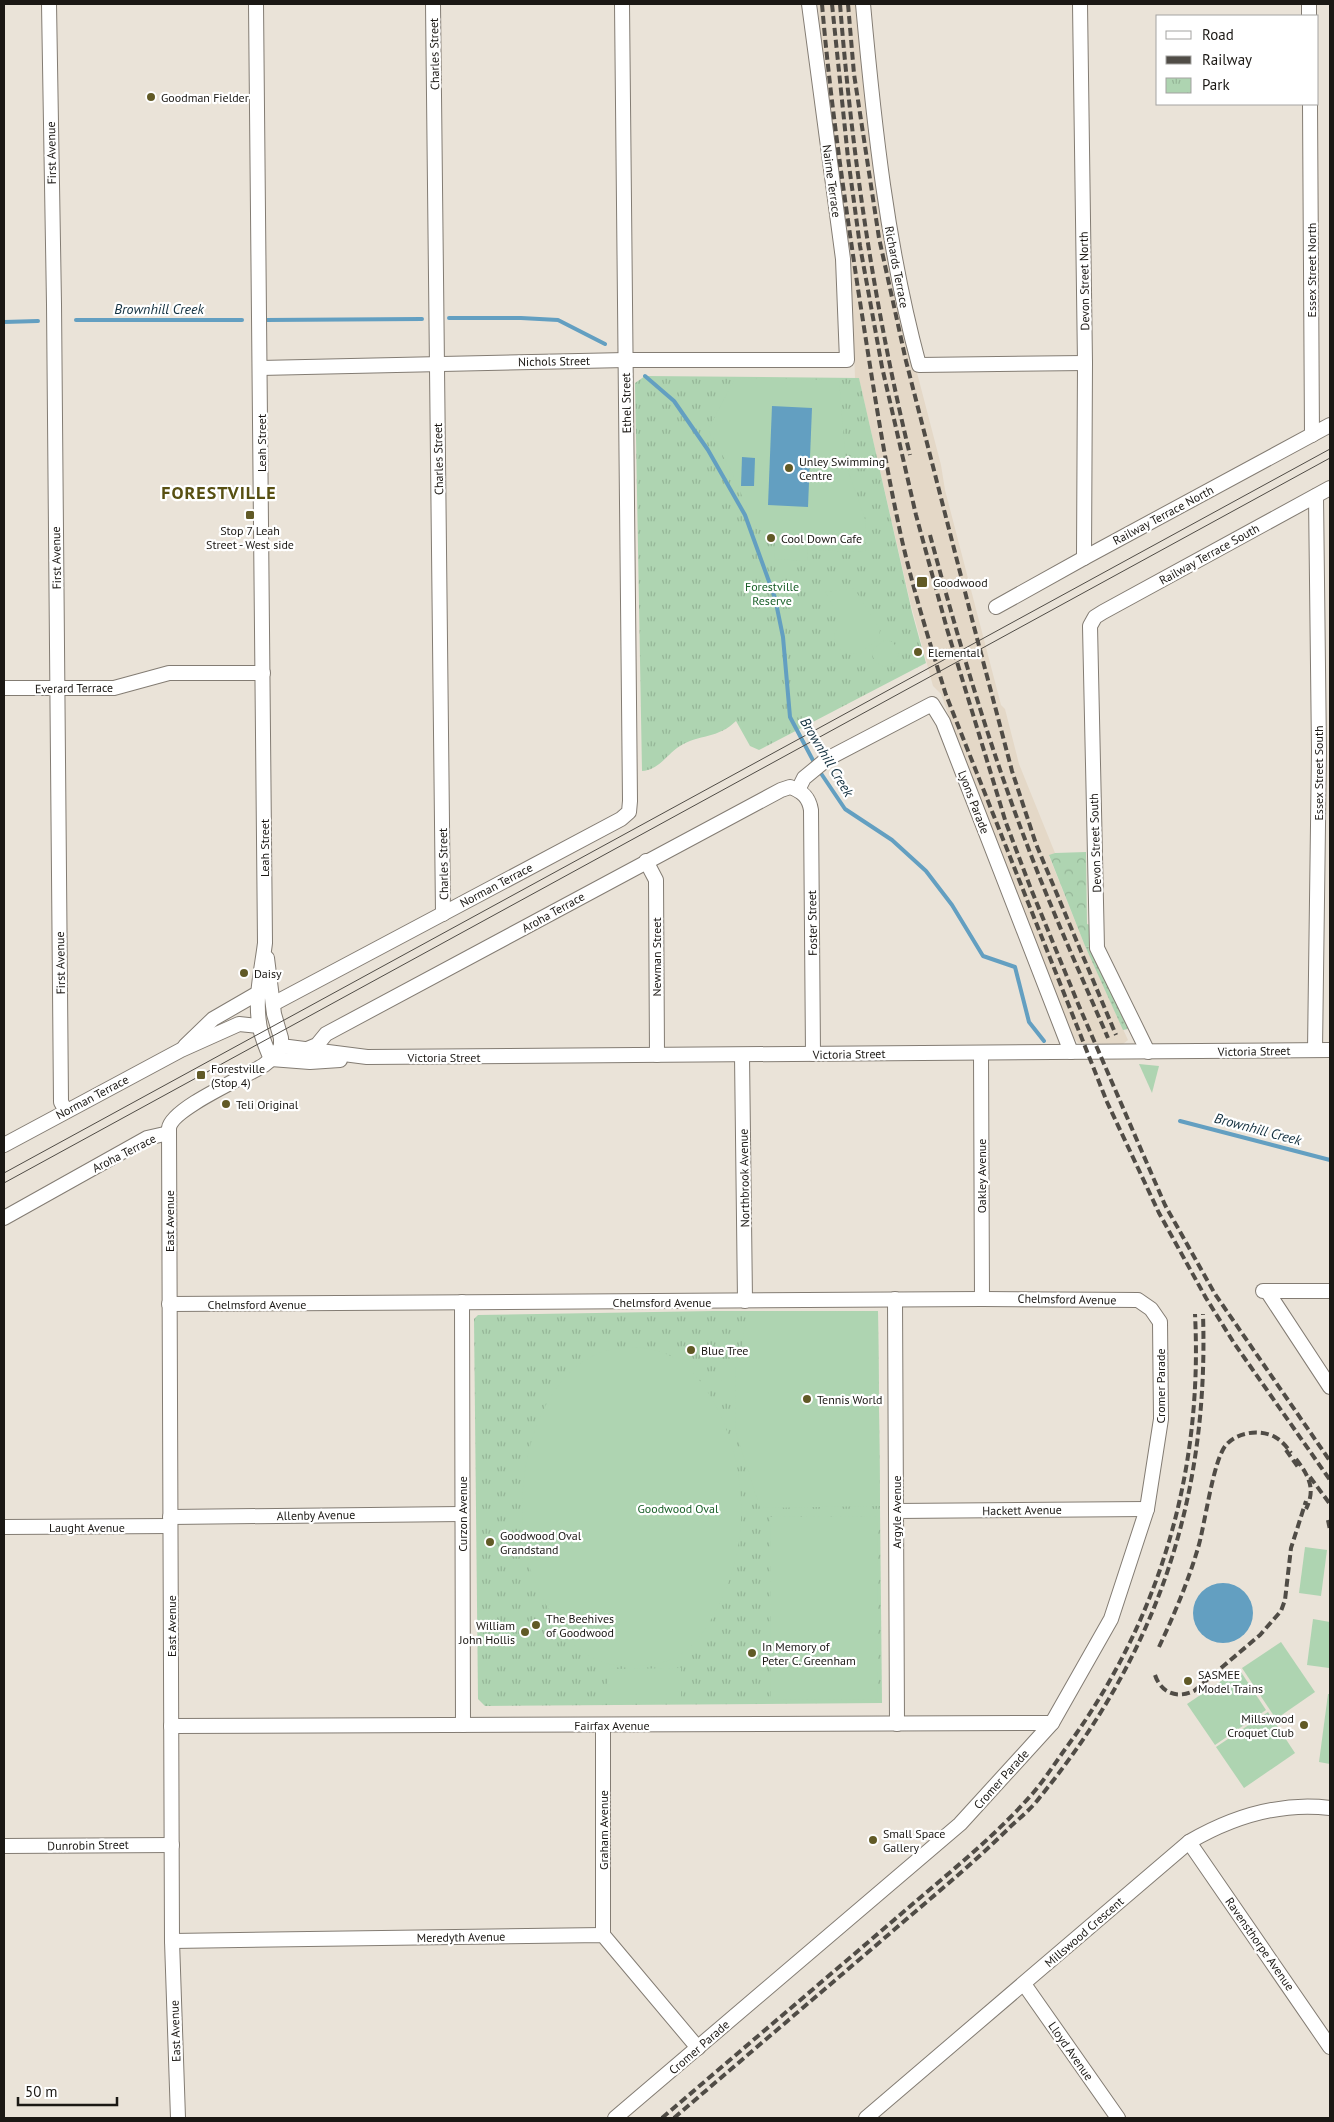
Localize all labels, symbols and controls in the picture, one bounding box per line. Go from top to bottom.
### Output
legend [1156,15,1319,105]
street label: Charles Street [426,18,442,90]
text: Road [1202,25,1234,44]
text: Railway [1202,50,1252,69]
text: Park [1202,75,1230,94]
place label: Goodman Fielder [161,90,249,105]
marker: Goodman Fielder [145,91,157,103]
street label: First Avenue [43,121,59,185]
street label: Nairne Terrace [819,144,845,218]
street label: Essex Street North [1304,223,1319,317]
street label: Richards Terrace [882,225,912,309]
street label: Devon Street North [1076,231,1092,331]
water label: Brownhill Creek [114,300,204,318]
street label: Nichols Street [518,353,590,369]
street label: Ethel Street [618,373,634,433]
street label: Leah Street [254,414,269,472]
street label: Charles Street [430,423,446,495]
place label: Unley Swimming Centre [799,454,885,483]
marker: Unley Swimming Centre [783,462,795,474]
district label: FORESTVILLE [161,481,277,504]
street label: Railway Terrace North [1110,482,1216,548]
marker: Stop 7 Leah Street - West side [244,509,256,521]
street label: Railway Terrace South [1156,520,1262,588]
place label: Stop 7 Leah Street - West side [206,523,294,552]
street label: First Avenue [48,526,64,590]
place label: Cool Down Cafe [781,531,862,546]
marker: Cool Down Cafe [765,532,777,544]
marker: Goodwood [915,575,929,589]
place label: Goodwood [933,575,988,590]
park label: Forestville Reserve [745,579,799,608]
place label: Elemental [928,645,980,660]
marker: Elemental [912,646,924,658]
street label: Everard Terrace [35,680,113,696]
water label: Brownhill Creek [796,714,858,801]
street label: Essex Street South [1311,725,1326,821]
street label: Lyons Parade [955,768,993,836]
street label: Devon Street South [1086,793,1104,893]
street label: Leah Street [257,819,272,877]
street label: Charles Street [435,828,451,900]
street label: Norman Terrace [457,860,535,910]
street label: Aroha Terrace [519,889,587,935]
street label: Foster Street [804,890,820,956]
street label: Newman Street [649,918,664,996]
street label: First Avenue [52,931,68,995]
place label: Daisy [254,966,282,981]
marker: Daisy [238,967,250,979]
street label: Victoria Street [1216,1043,1291,1059]
street label: Victoria Street [811,1046,886,1062]
street label: Victoria Street [407,1050,480,1065]
place label: Forestville (Stop 4) [211,1061,265,1090]
marker: Forestville (Stop 4) [195,1069,207,1081]
street label: Norman Terrace [53,1072,131,1122]
place label: Teli Original [236,1097,299,1112]
marker: Teli Original [220,1098,232,1110]
water label: Brownhill Creek [1212,1109,1304,1149]
street label: Northbrook Avenue [736,1129,752,1227]
street label: Aroha Terrace [90,1131,158,1175]
street label: Oakley Avenue [974,1139,989,1213]
street label: East Avenue [162,1190,177,1252]
street label: Chelmsford Avenue [1017,1291,1117,1307]
street label: Chelmsford Avenue [613,1295,711,1310]
street label: Chelmsford Avenue [208,1297,306,1312]
place label: Blue Tree [701,1343,748,1358]
marker: Blue Tree [685,1344,697,1356]
street label: Cromer Parade [1153,1348,1168,1424]
place label: Tennis World [817,1392,883,1407]
marker: Tennis World [801,1393,813,1405]
street label: Argyle Avenue [889,1475,904,1549]
street label: Curzon Avenue [455,1476,470,1552]
park label: Goodwood Oval [637,1501,719,1516]
street label: Hackett Avenue [982,1502,1062,1518]
street label: Allenby Avenue [277,1507,355,1523]
street label: Laught Avenue [49,1520,125,1535]
place label: Goodwood Oval Grandstand [500,1528,582,1557]
marker: Goodwood Oval Grandstand [484,1536,496,1548]
street label: East Avenue [164,1595,179,1657]
place label: The Beehives of Goodwood [546,1611,614,1640]
place label: William John Hollis [458,1618,515,1647]
marker: The Beehives of Goodwood [530,1619,542,1631]
marker: William John Hollis [519,1626,531,1638]
place label: In Memory of Peter C. Greenham [762,1639,856,1668]
marker: In Memory of Peter C. Greenham [746,1647,758,1659]
place label: SASMEE Model Trains [1198,1667,1263,1696]
marker: SASMEE Model Trains [1182,1675,1194,1687]
place label: Millswood Croquet Club [1227,1711,1294,1740]
street label: Fairfax Avenue [574,1718,650,1733]
marker: Millswood Croquet Club [1298,1719,1310,1731]
street label: Cromer Parade [970,1746,1032,1812]
street label: Graham Avenue [596,1790,611,1870]
place label: Small Space Gallery [883,1826,945,1855]
marker: Small Space Gallery [867,1834,879,1846]
street label: Dunrobin Street [47,1837,129,1853]
street label: Millswood Crescent [1041,1894,1127,1970]
street label: Ravensthorpe Avenue [1222,1894,1298,1994]
street label: Meredyth Avenue [417,1929,505,1945]
street label: East Avenue [166,2000,184,2062]
street label: Cromer Parade [666,2017,732,2077]
street label: Lloyd Avenue [1045,2019,1097,2083]
scale bar [18,2074,116,2106]
text: 50 m [25,2082,58,2101]

